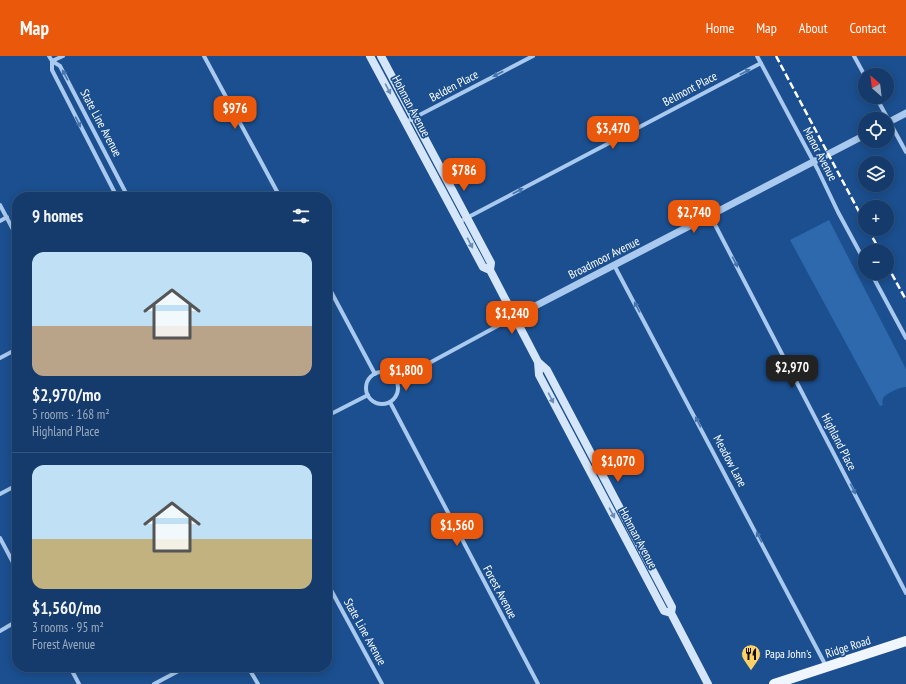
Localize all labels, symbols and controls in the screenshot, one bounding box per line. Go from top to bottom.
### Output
text: Map [20,16,49,40]
text: Home [706,19,734,37]
text: Map [756,19,777,37]
text: About [799,19,828,37]
text: Contact [850,19,886,37]
street label: Belden Place [427,66,481,105]
street label: Belmont Place [660,68,720,109]
one-way arrow [739,68,751,75]
north arrow [858,68,894,104]
map controls [858,68,894,280]
one-way arrow [62,70,68,81]
one-way arrow [492,71,504,77]
street label: Hohman Avenue [389,73,434,139]
one-way arrow [385,83,391,95]
street label: State Line Avenue [77,86,126,159]
pin: $976 [211,96,259,130]
text: $976 [223,100,247,117]
button: locate [858,112,894,148]
one-way arrow [75,116,82,127]
pin: $3,470 [580,116,646,150]
text: $3,470 [596,120,630,137]
street label: Manor Avenue [800,124,841,183]
button: layers [858,156,894,192]
pin: $786 [440,158,488,192]
text: $786 [452,162,476,179]
one-way arrow [512,187,524,194]
pin: $2,740 [661,200,727,234]
button: + [858,200,894,236]
text: $2,740 [677,204,711,221]
text: 9 homes [32,205,83,227]
icon: filters [290,205,312,227]
street label: Broadmoor Avenue [566,233,642,282]
one-way arrow [467,237,473,249]
button: − [858,244,894,280]
one-way arrow [731,256,738,268]
icon: home [136,278,208,350]
pin: $1,240 [479,301,545,335]
one-way arrow [633,301,640,313]
text: $1,240 [495,305,529,322]
pin: $2,970 [759,355,825,389]
pin: $1,800 [373,358,439,392]
text: $2,970 [775,359,809,376]
text: $1,800 [389,362,423,379]
text: $2,970/mo [32,384,101,406]
one-way arrow [548,392,554,404]
text: 5 rooms · 168 m² [32,406,110,423]
street label: Highland Place [819,411,860,473]
one-way arrow [694,416,701,428]
text: Highland Place [32,423,99,440]
street label: Meadow Lane [710,432,750,489]
pin: $1,070 [585,449,651,483]
text: $1,070 [601,453,635,470]
one-way arrow [849,484,856,495]
icon: home [136,491,208,563]
street label: Hohman Avenue [616,505,661,571]
one-way arrow [608,507,615,519]
pin: $1,560 [424,513,490,547]
text: $1,560 [440,517,474,534]
one-way arrow [755,531,762,543]
street label: Forest Avenue [480,563,521,621]
street label: State Line Avenue [341,596,390,668]
text: $1,560/mo [32,597,101,619]
text: 3 rooms · 95 m² [32,619,104,636]
street label: Ridge Road [823,632,872,661]
text: Forest Avenue [32,636,95,653]
restaurant icon: Papa John's [740,643,762,671]
place label: Papa John's [765,646,812,661]

